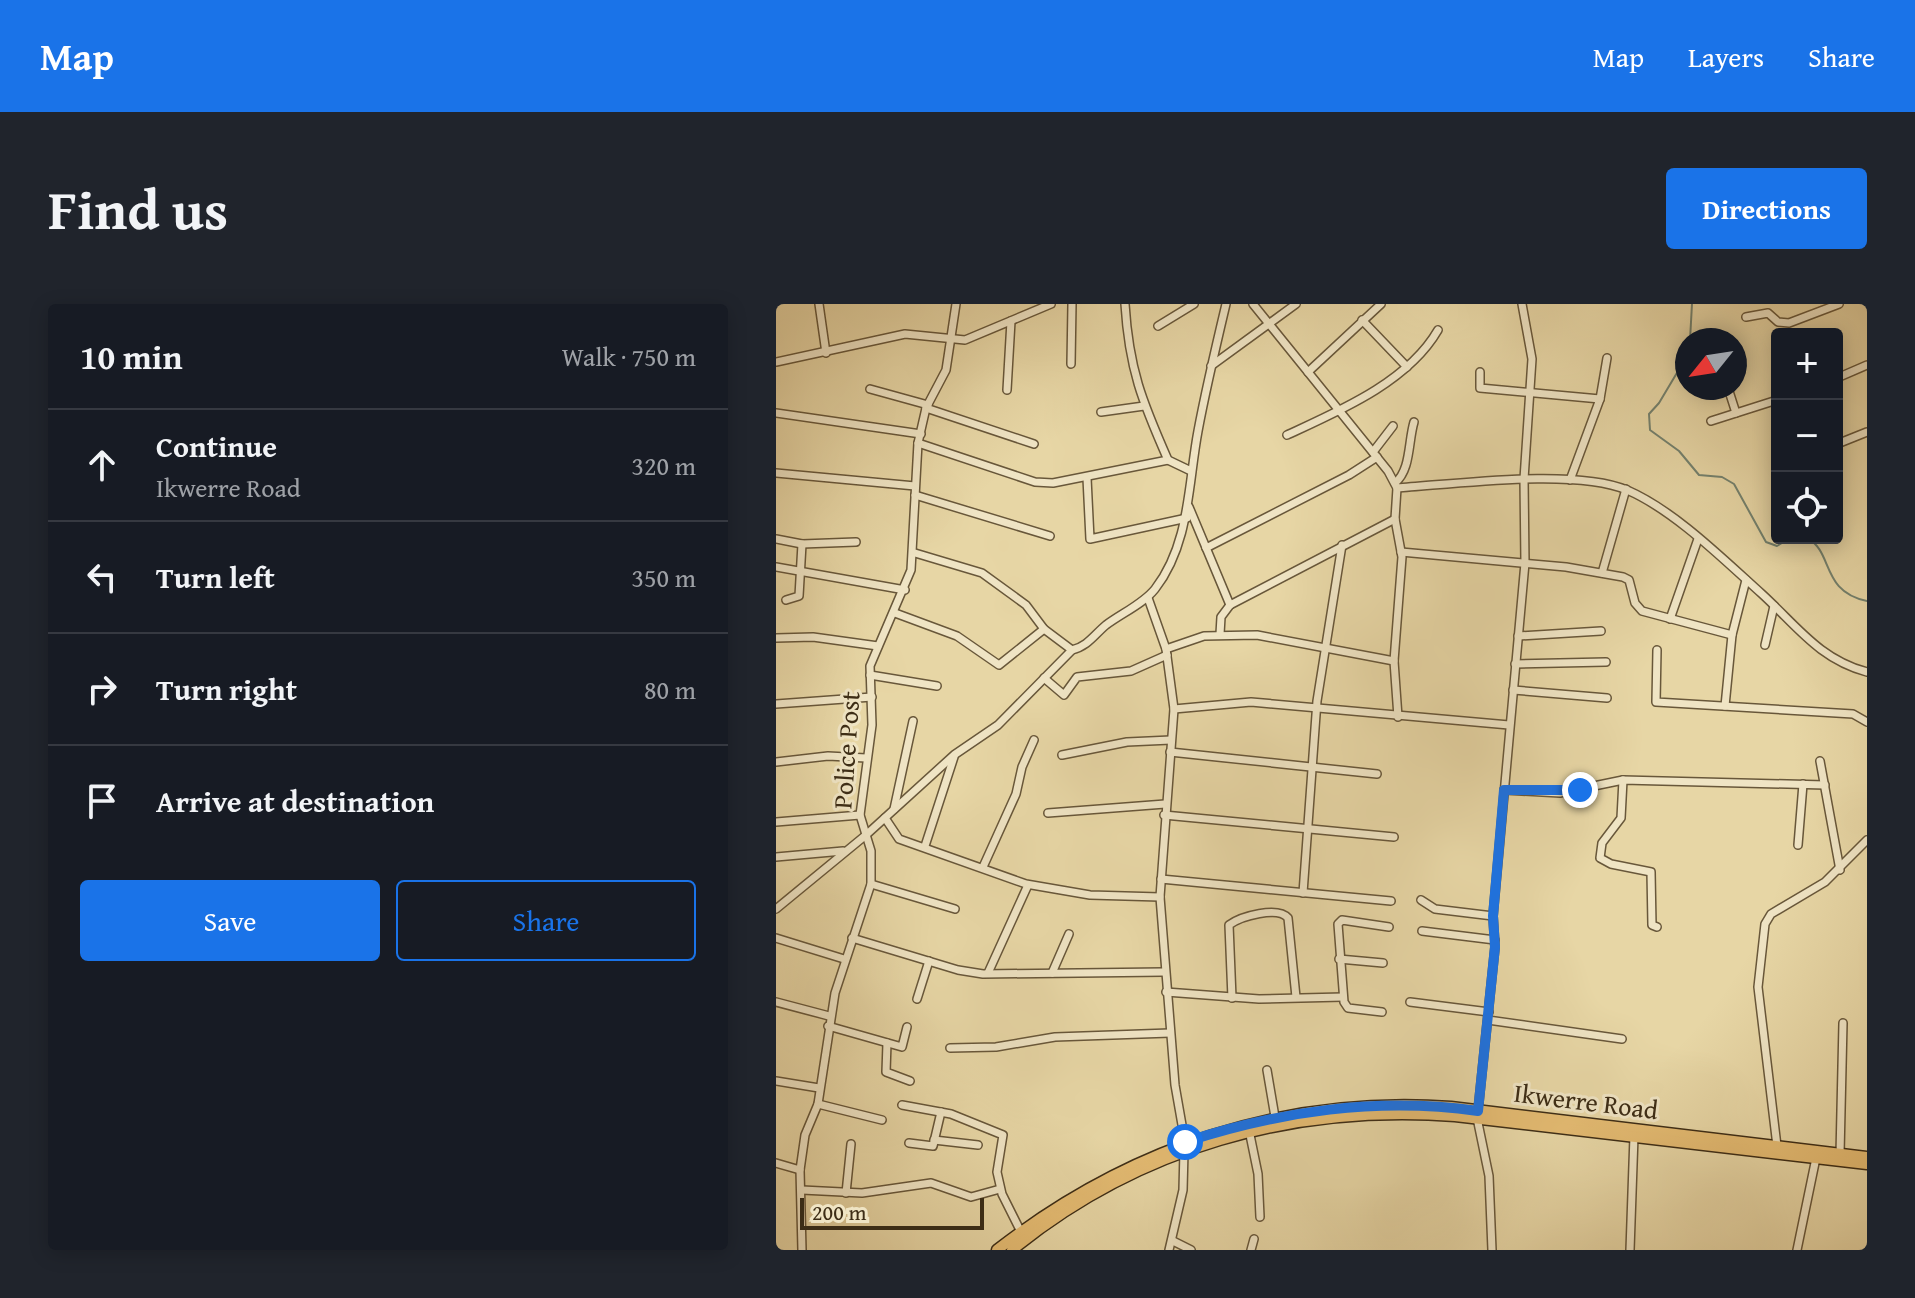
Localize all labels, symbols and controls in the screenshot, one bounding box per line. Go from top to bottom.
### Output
text: Map [40,28,114,84]
text: Map [1593,36,1644,77]
text: Layers [1688,36,1764,77]
text: Share [1808,36,1875,77]
text: Find us [48,167,228,250]
button: Directions [1666,168,1867,249]
north arrow [1675,328,1747,400]
map controls [1771,328,1843,544]
button: + [1771,328,1843,400]
text: 10 min [80,332,182,381]
text: Walk · 750 m [562,337,696,376]
button: − [1771,400,1843,472]
text: Continue [156,424,277,468]
icon: ahead [80,443,124,487]
text: 320 m [631,446,696,485]
text: Ikwerre Road [156,468,301,507]
button: locate [1771,472,1843,544]
icon: left [80,555,124,599]
text: Turn left [156,555,275,599]
text: 350 m [631,558,696,597]
icon: right [80,667,124,711]
text: Turn right [156,667,297,711]
text: 80 m [644,670,696,709]
street label: Police Post [822,690,870,810]
route end [1562,772,1598,808]
icon: arrive [80,779,124,823]
text: Arrive at destination [156,779,434,823]
button: Save [80,880,380,961]
button: Share [396,880,696,961]
street label: Ikwerre Road [1512,1073,1660,1129]
route start [1167,1124,1203,1160]
scale bar [800,1194,984,1230]
text: 200 m [812,1196,867,1228]

